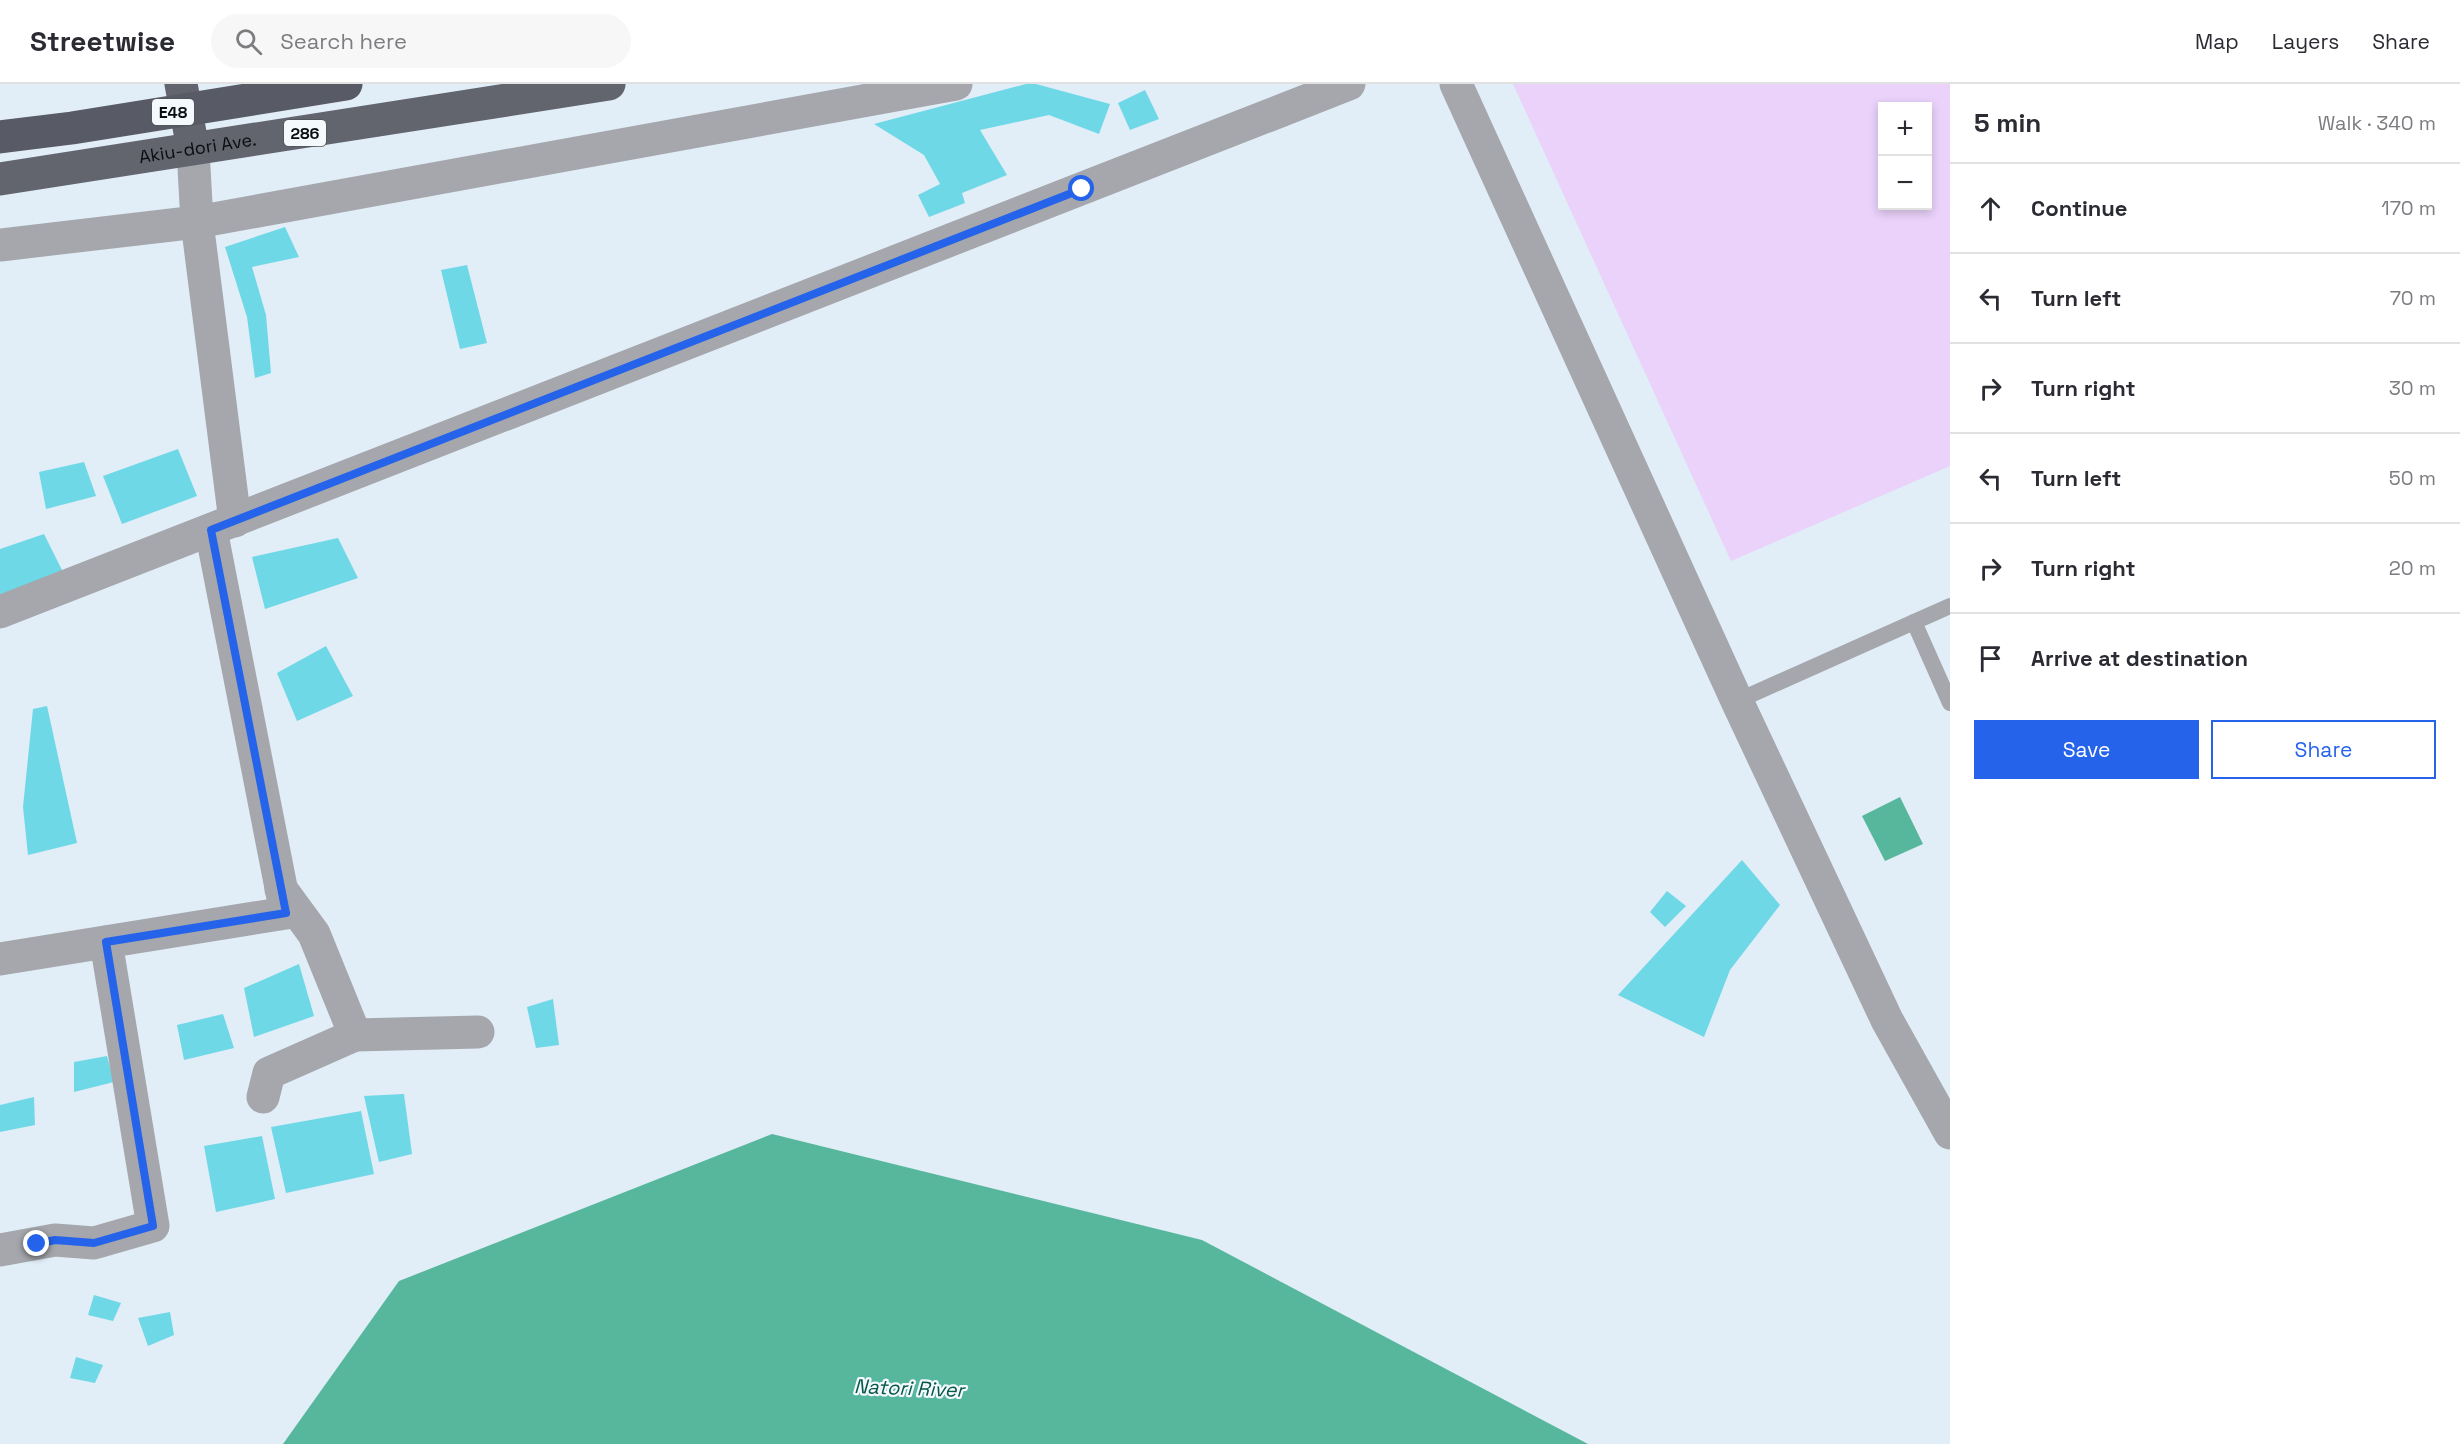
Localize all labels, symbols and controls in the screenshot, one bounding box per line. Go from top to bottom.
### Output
search box [211,14,631,68]
text: Streetwise [30,23,175,59]
icon: search [232,25,265,58]
text: Search here [280,27,407,55]
text: Map [2195,28,2239,55]
text: Layers [2272,28,2339,55]
text: Share [2372,28,2430,55]
road number: E48 [152,99,194,125]
map controls [1878,102,1932,210]
button: + [1878,102,1932,156]
text: 5 min [1974,106,2041,140]
text: Walk · 340 m [2318,110,2436,136]
road number: 286 [284,120,326,146]
street label: Akiu-dori Ave. [137,127,258,168]
button: − [1878,156,1932,210]
route start [1068,175,1094,201]
icon: ahead [1974,192,2007,225]
text: Continue [2031,194,2127,222]
text: 170 m [2381,195,2436,221]
icon: left [1974,282,2007,315]
text: Turn left [2031,284,2121,312]
text: 70 m [2390,285,2436,311]
icon: right [1974,372,2007,405]
text: Turn right [2031,374,2136,402]
text: 30 m [2389,375,2436,401]
icon: left [1974,462,2007,495]
text: Turn left [2031,464,2121,492]
text: 50 m [2389,465,2436,491]
icon: right [1974,552,2007,585]
text: Turn right [2031,554,2136,582]
text: 20 m [2389,555,2436,581]
icon: arrive [1974,642,2007,675]
text: Arrive at destination [2031,644,2248,672]
button: Save [1974,720,2199,779]
button: Share [2211,720,2436,779]
route end [23,1230,49,1256]
water label: Natori River [853,1373,967,1403]

